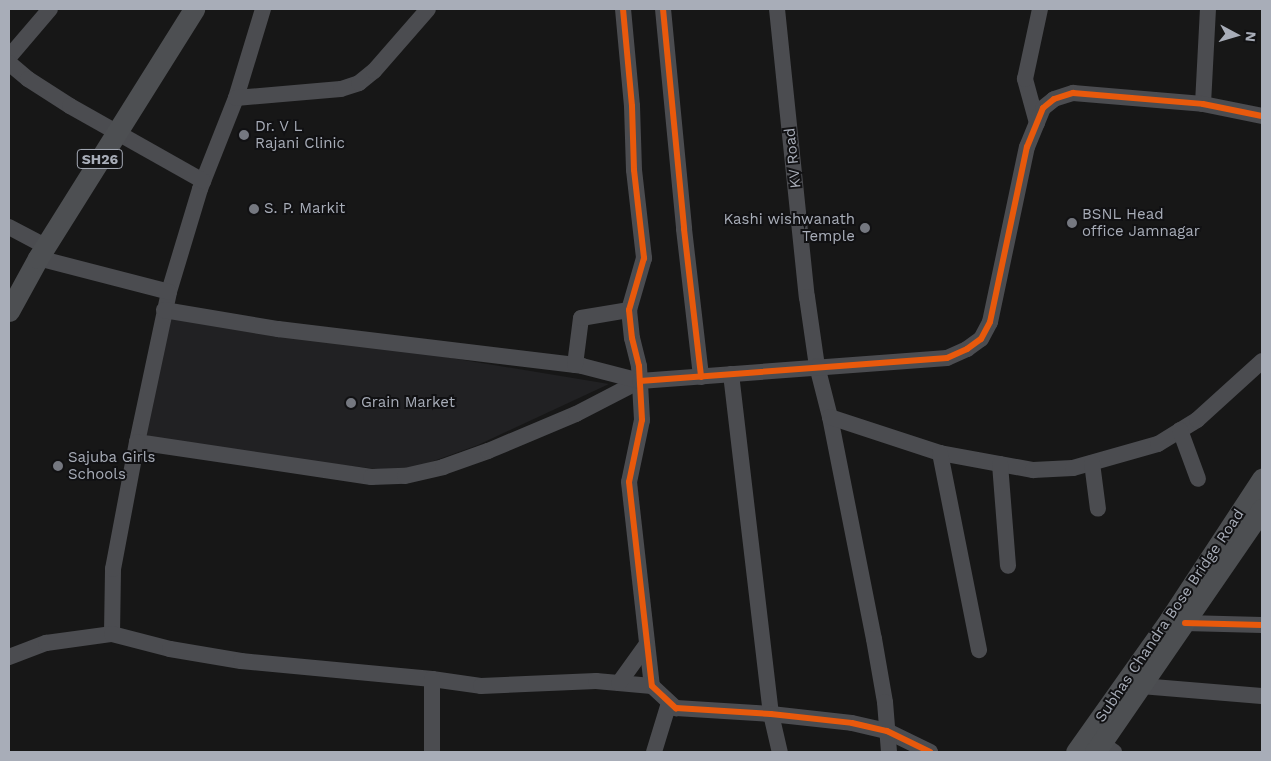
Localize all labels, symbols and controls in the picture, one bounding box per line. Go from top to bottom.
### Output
north arrow [1211,10,1261,60]
text: N [1242,31,1259,43]
place label: Dr. V L Rajani Clinic [255,117,345,152]
street label: KV Road [781,127,805,189]
marker: Dr. V L Rajani Clinic [237,128,251,142]
road number: SH26 [76,148,124,170]
place label: S. P. Markit [264,200,345,218]
marker: S. P. Markit [248,203,260,215]
place label: BSNL Head office Jamnagar [1082,205,1200,240]
place label: Kashi wishwanath Temple [723,210,855,245]
marker: BSNL Head office Jamnagar [1066,217,1078,229]
marker: Kashi wishwanath Temple [859,222,871,234]
place label: Grain Market [361,394,455,412]
marker: Grain Market [345,397,357,409]
place label: Sajuba Girls Schools [68,448,156,483]
marker: Sajuba Girls Schools [52,460,64,472]
street label: Subhas Chandra Bose Bridge Road [1092,506,1248,726]

